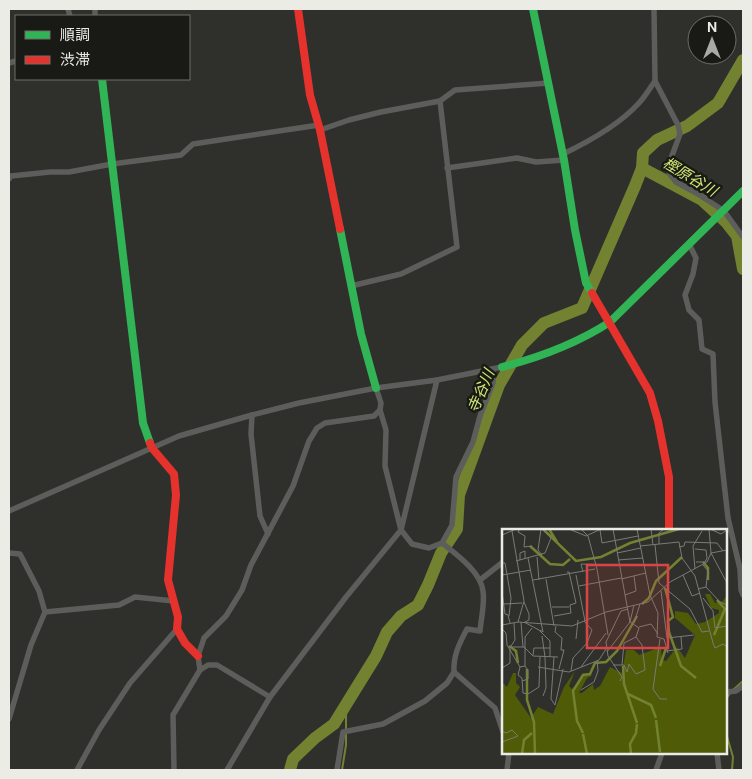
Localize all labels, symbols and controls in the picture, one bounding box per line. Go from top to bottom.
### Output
legend [15,15,190,80]
north arrow [687,15,737,65]
text: N [707,18,717,36]
text: 順調 [60,25,90,45]
text: 渋滞 [60,50,90,70]
water label: 樫原谷川 [659,153,723,202]
water label: 寺谷川 [463,365,500,416]
inset map [502,529,727,754]

